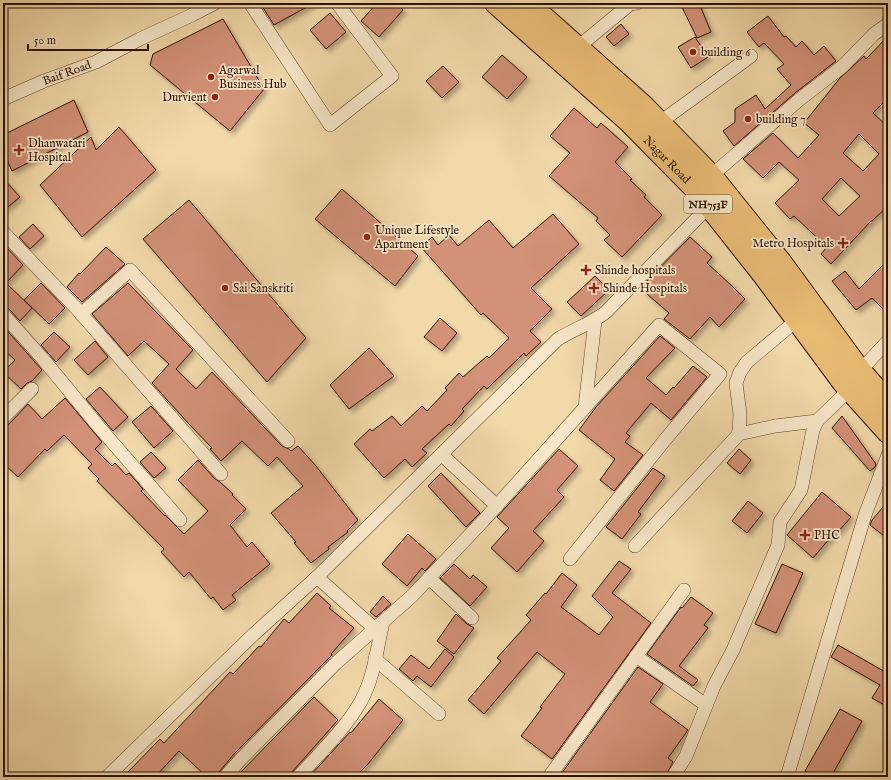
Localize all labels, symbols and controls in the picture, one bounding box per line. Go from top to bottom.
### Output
scale bar [28,26,148,52]
text: 50 m [34,33,56,48]
place label: building 6 [701,45,751,60]
marker: building 6 [688,47,698,57]
street label: Baif Road [41,57,94,89]
place label: Agarwal Business Hub [218,63,286,92]
marker: Agarwal Business Hub [206,72,216,82]
place label: Durvient [162,90,207,105]
marker: Durvient [210,92,220,102]
place label: building 7 [756,112,806,127]
marker: building 7 [743,114,753,124]
street label: Nagar Road [640,133,694,187]
place label: Dhanwatari Hospital [28,136,85,166]
marker: Dhanwatari Hospital [13,144,25,156]
road number: NH753F [684,195,732,213]
place label: Unique Lifestyle Apartment [374,223,460,253]
marker: Unique Lifestyle Apartment [362,232,372,242]
place label: Metro Hospitals [752,236,834,252]
marker: Metro Hospitals [837,237,849,249]
place label: Shinde hospitals [595,263,675,279]
marker: Shinde hospitals [580,264,592,276]
place label: Sai Sanskriti [233,281,293,296]
place label: Shinde Hospitals [603,281,687,297]
marker: Shinde Hospitals [588,282,600,294]
marker: Sai Sanskriti [220,283,230,293]
place label: PHC [814,528,840,543]
marker: PHC [799,529,811,541]

